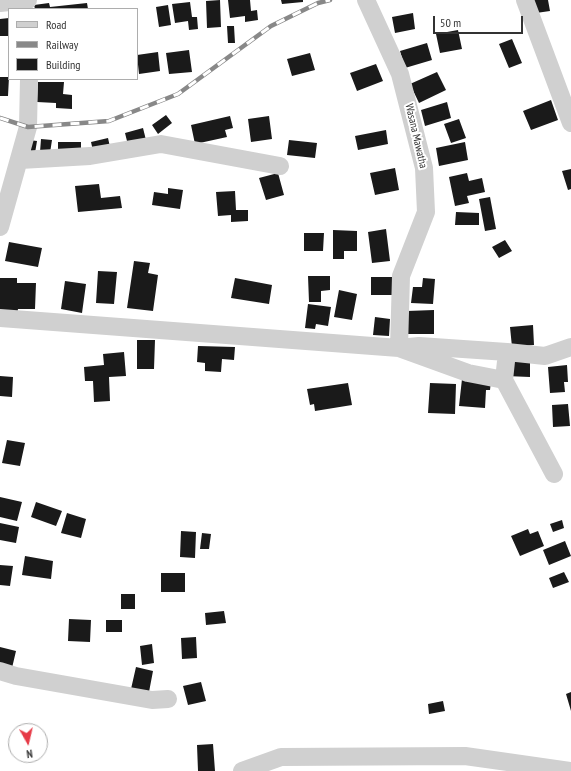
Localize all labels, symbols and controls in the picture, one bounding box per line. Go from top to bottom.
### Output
legend [8,8,138,80]
scale bar [435,8,525,34]
text: 50 m [440,15,461,30]
text: Road [46,17,66,32]
text: Railway [46,37,78,52]
text: Building [46,57,81,72]
street label: Wasana Mawatha [402,103,430,169]
north arrow [8,723,48,763]
text: N [26,747,33,761]

